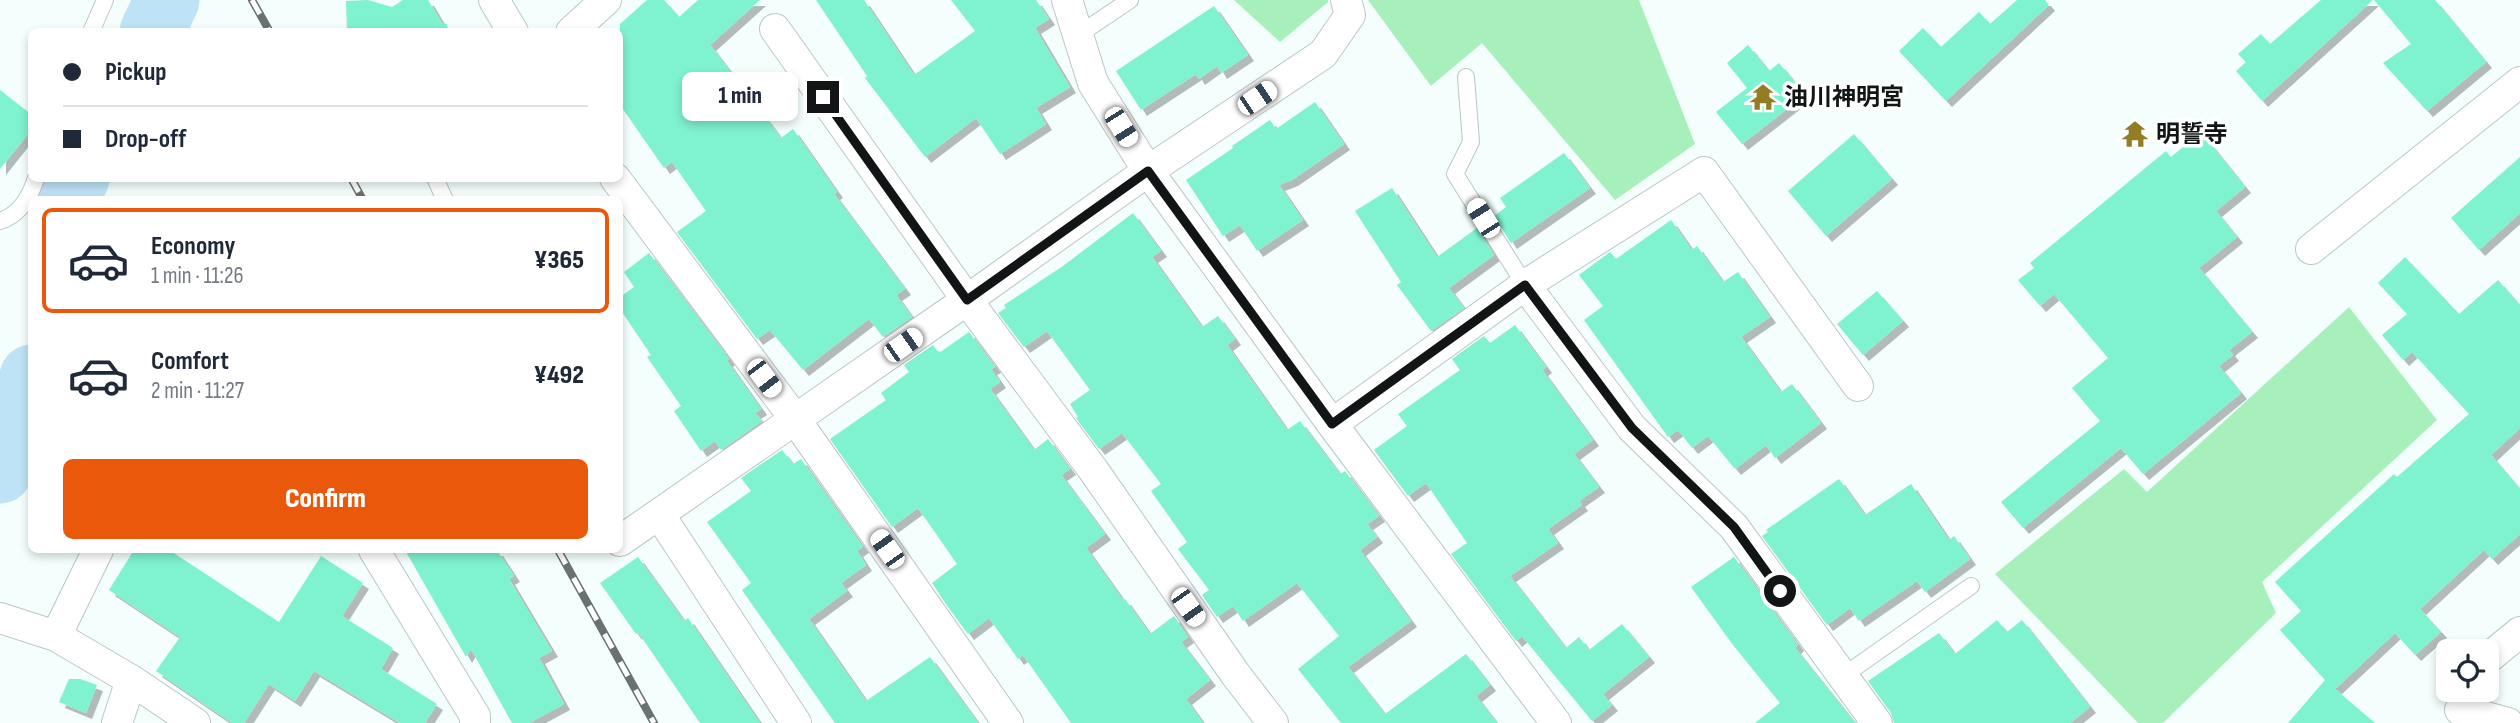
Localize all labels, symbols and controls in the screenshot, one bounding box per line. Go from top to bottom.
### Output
text: Pickup [105,57,167,88]
callout: 1 min [683,72,798,122]
car [1234,78,1281,118]
route end [807,81,839,113]
text: 1 min [718,82,762,110]
temple icon: 油川神明宮 [1748,82,1778,112]
place label: 油川神明宮 [1784,83,1904,112]
car [1101,104,1142,150]
temple icon: 明誓寺 [2120,119,2150,149]
place label: 明誓寺 [2156,120,2228,149]
text: Drop-off [105,124,186,155]
car [1463,195,1504,241]
icon: car [67,229,130,292]
text: Economy [151,231,235,262]
text: ¥365 [534,245,584,276]
text: 1 min · 11:26 [151,262,243,290]
car [880,324,927,366]
icon: car [67,344,130,407]
text: Comfort [151,346,229,377]
car [743,355,786,401]
text: ¥492 [534,360,584,391]
text: 2 min · 11:27 [151,377,244,405]
button: Confirm [63,459,588,539]
car [867,526,908,572]
route start [1764,575,1796,607]
car [1168,584,1209,630]
map controls [2436,639,2499,702]
button: locate [2436,639,2499,702]

